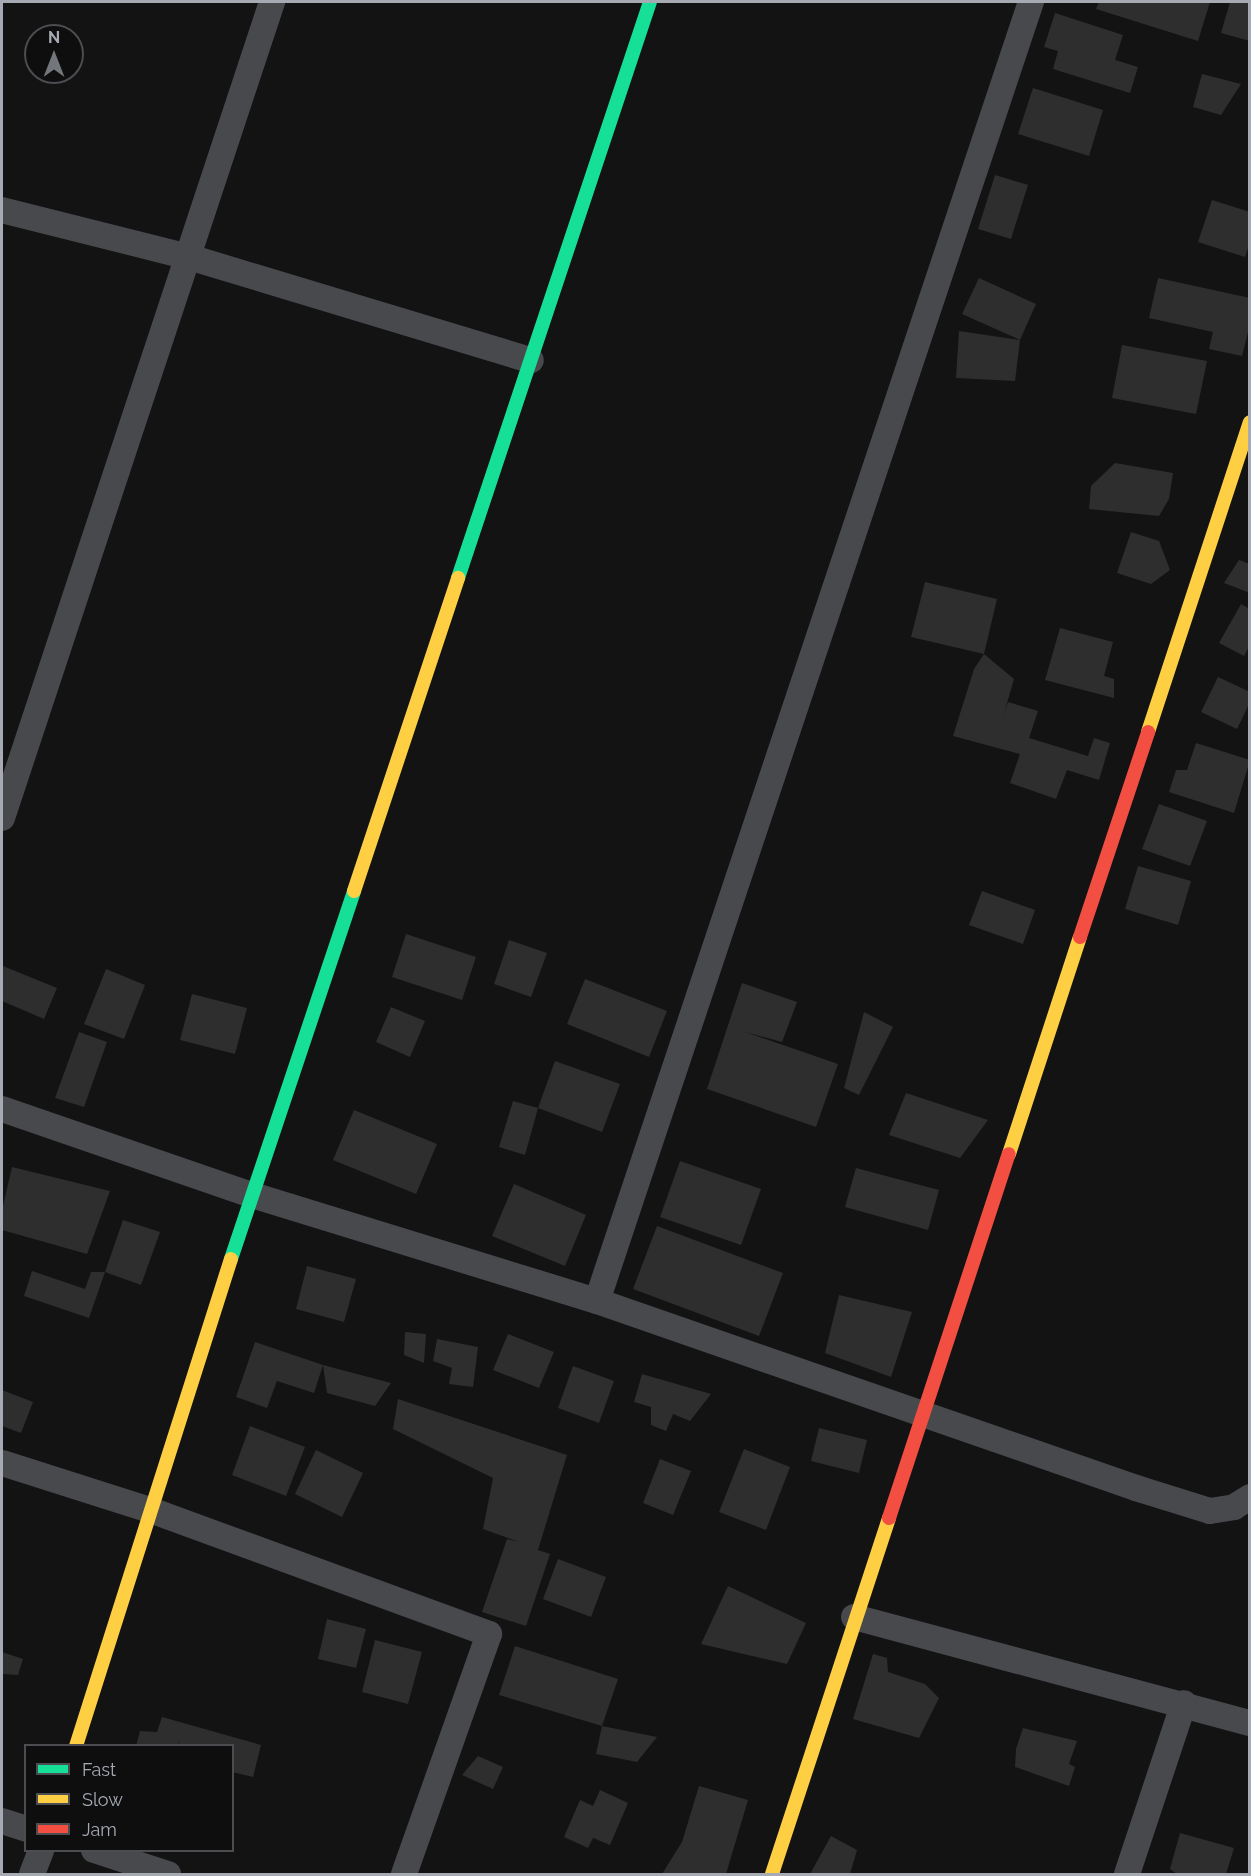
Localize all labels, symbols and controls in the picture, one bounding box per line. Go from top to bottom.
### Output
north arrow [24,24,84,84]
text: N [48,28,60,47]
legend [24,1744,234,1852]
text: Fast [82,1759,116,1780]
text: Slow [82,1789,123,1810]
text: Jam [82,1819,117,1840]

